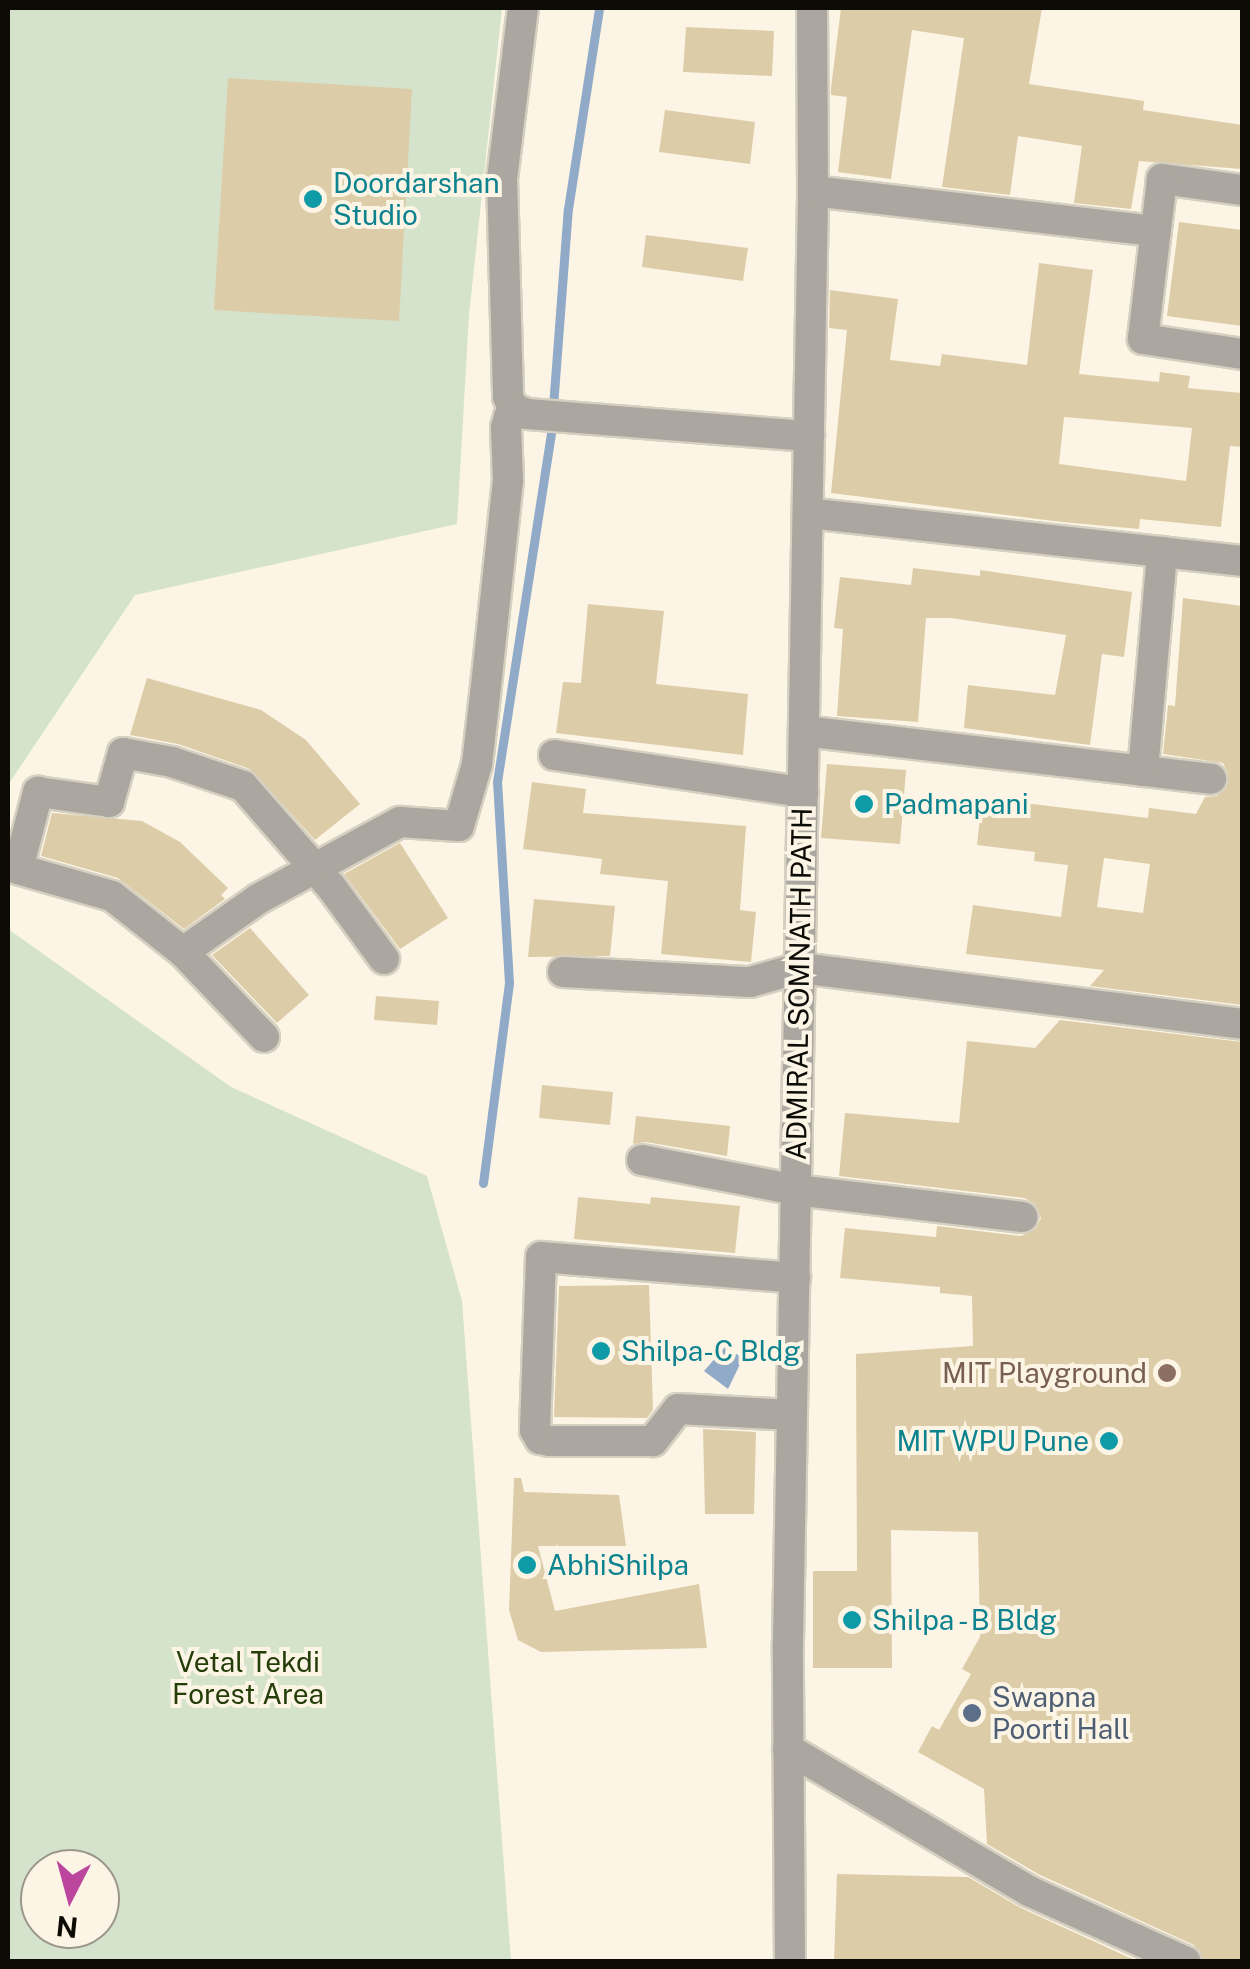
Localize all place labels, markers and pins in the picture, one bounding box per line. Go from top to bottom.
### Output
place label: Doordarshan Studio [333,166,500,232]
marker: Doordarshan Studio [302,188,324,210]
place label: Padmapani [884,787,1029,821]
marker: Padmapani [853,793,875,815]
place label: Shilpa-C Bldg [621,1334,801,1368]
marker: Shilpa-C Bldg [590,1340,612,1362]
place label: MIT Playground [942,1356,1147,1390]
marker: MIT Playground [1156,1362,1178,1384]
place label: MIT WPU Pune [896,1424,1089,1458]
marker: MIT WPU Pune [1098,1430,1120,1452]
place label: AbhiShilpa [547,1548,689,1582]
marker: AbhiShilpa [516,1554,538,1576]
place label: Shilpa - B Bldg [872,1603,1065,1637]
marker: Shilpa - B Bldg [841,1609,863,1631]
place label: Swapna Poorti Hall [992,1680,1130,1746]
marker: Swapna Poorti Hall [961,1702,983,1724]

